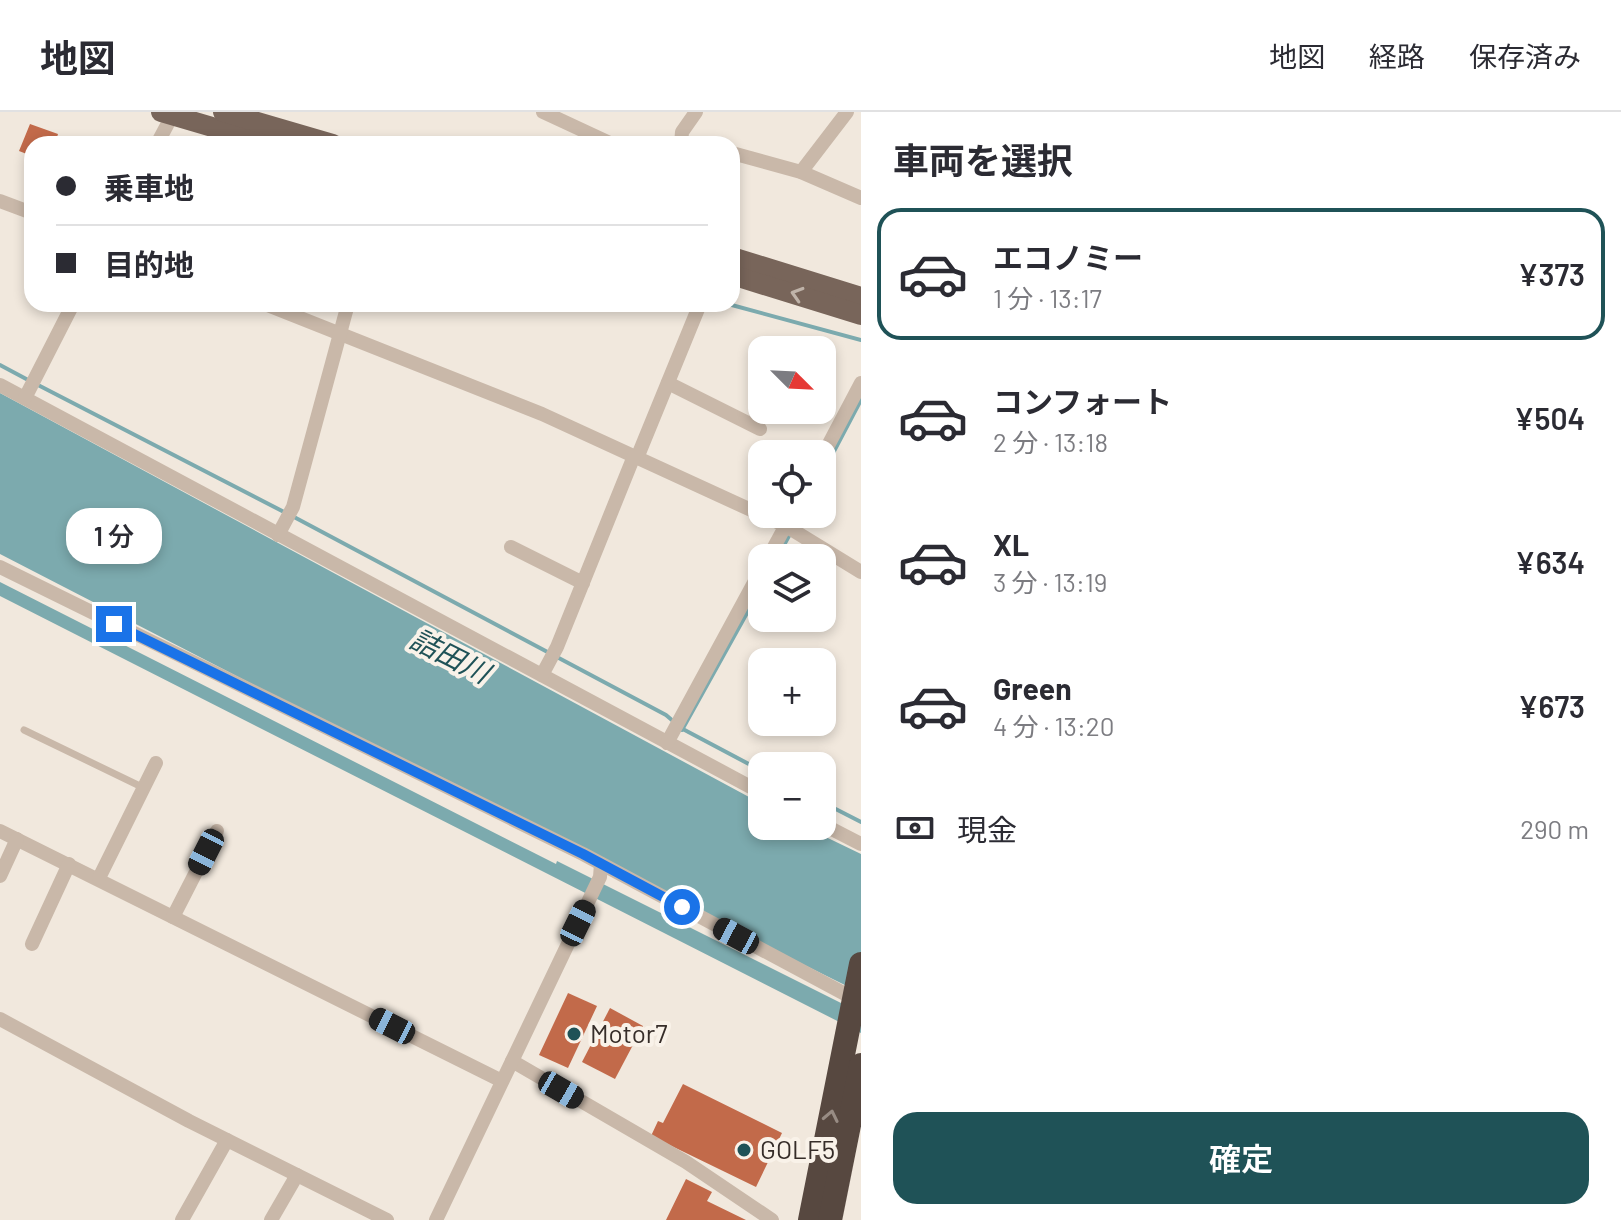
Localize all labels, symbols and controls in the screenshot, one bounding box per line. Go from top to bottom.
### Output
text: 地図 [40,34,116,80]
text: 地図 [1269,39,1325,73]
text: 経路 [1369,39,1425,73]
text: 保存済み [1469,39,1581,73]
text: 車両を選択 [893,138,1073,181]
text: 乗車地 [104,169,194,205]
icon: car [897,238,969,310]
text: エコノミー [993,239,1143,275]
text: 目的地 [104,246,194,282]
text: ¥373 [1518,256,1585,292]
text: 1 分 · 13:17 [993,282,1102,313]
one-way arrow [790,288,804,304]
north arrow [748,336,836,424]
map controls [748,336,836,840]
icon: car [897,382,969,454]
text: コンフォート [993,383,1172,419]
text: ¥504 [1514,400,1585,436]
text: 2 分 · 13:18 [993,426,1108,457]
button: locate [748,440,836,528]
callout: 1 分 [66,508,162,564]
text: 1 分 [94,520,134,551]
icon: car [897,526,969,598]
text: XL [993,526,1029,562]
button: layers [748,544,836,632]
text: ¥634 [1515,544,1585,580]
text: 3 分 · 13:19 [993,566,1107,597]
route end [96,606,132,642]
water label: 詰田川 [405,621,498,691]
button: + [748,648,836,736]
icon: car [897,670,969,742]
text: Green [993,670,1072,706]
text: ¥673 [1518,688,1585,724]
text: 4 分 · 13:20 [993,710,1114,741]
button: − [748,752,836,840]
icon: cash [893,806,937,850]
text: 現金 [957,811,1017,847]
text: 290 m [1520,813,1589,844]
car [184,825,228,879]
route start [664,889,700,925]
car [557,896,599,950]
car [709,914,763,958]
car [365,1004,419,1048]
place label: Motor7 [590,1017,668,1048]
marker: Motor7 [565,1025,583,1043]
car [534,1068,588,1112]
one-way arrow [822,1110,839,1123]
button: 確定 [893,1112,1589,1204]
place label: GOLF5 [760,1133,835,1164]
marker: GOLF5 [735,1141,753,1159]

